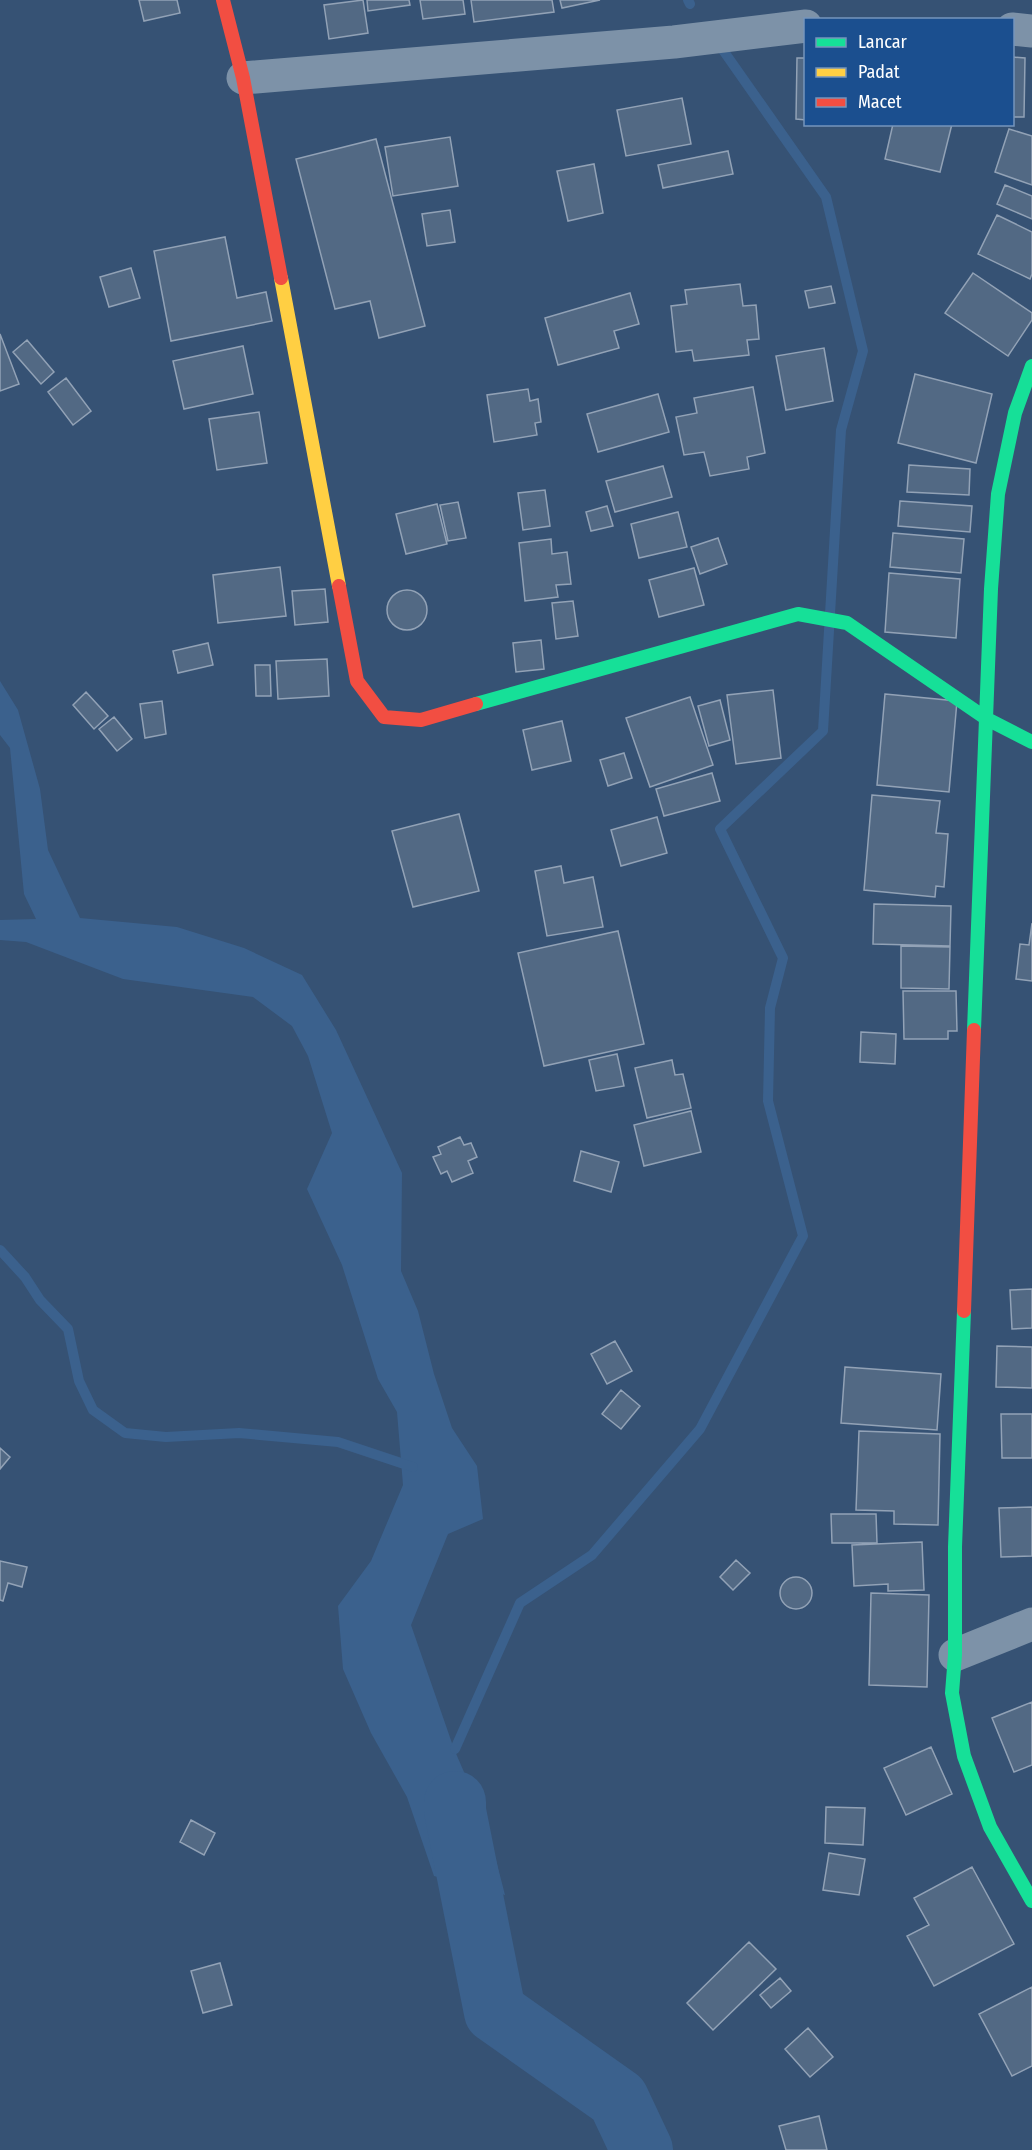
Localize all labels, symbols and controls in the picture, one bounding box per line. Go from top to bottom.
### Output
legend [804,18,1014,126]
text: Lancar [858,31,907,53]
text: Padat [858,61,900,83]
text: Macet [858,91,902,113]

